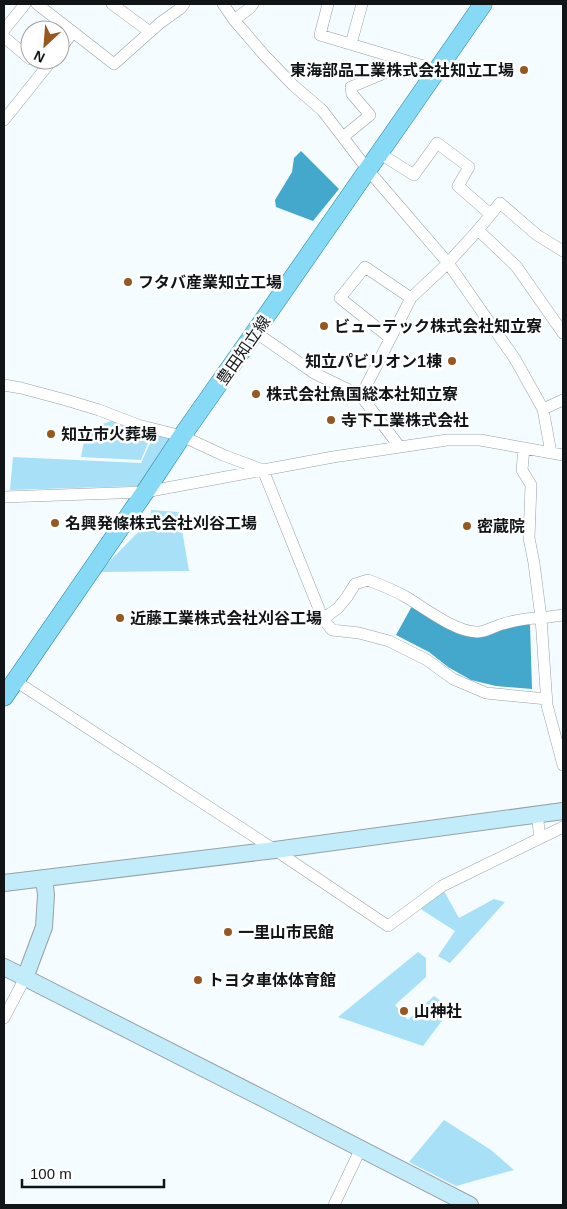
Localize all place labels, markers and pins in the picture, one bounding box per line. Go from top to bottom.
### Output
place label: 東海部品工業株式会社知立工場 [290,61,514,79]
marker: 東海部品工業株式会社知立工場 [518,64,530,76]
place label: フタバ産業知立工場 [138,274,282,291]
marker: フタバ産業知立工場 [122,276,134,288]
place label: ビューテック株式会社知立寮 [334,317,542,335]
marker: ビューテック株式会社知立寮 [318,320,330,332]
place label: 知立パビリオン1棟 [305,352,442,370]
marker: 知立パビリオン1棟 [446,355,458,367]
place label: 株式会社魚国総本社知立寮 [266,385,458,403]
marker: 株式会社魚国総本社知立寮 [250,388,262,400]
place label: 寺下工業株式会社 [341,411,469,429]
marker: 寺下工業株式会社 [325,414,337,426]
place label: 知立市火葬場 [61,426,157,443]
marker: 知立市火葬場 [45,428,57,440]
place label: 名興発條株式会社刈谷工場 [65,514,257,532]
marker: 名興発條株式会社刈谷工場 [49,517,61,529]
place label: 密蔵院 [477,518,525,535]
marker: 密蔵院 [461,520,473,532]
place label: 近藤工業株式会社刈谷工場 [130,609,322,627]
marker: 近藤工業株式会社刈谷工場 [114,612,126,624]
place label: 一里山市民館 [238,924,334,941]
marker: 一里山市民館 [222,926,234,938]
place label: トヨタ車体体育館 [208,972,336,989]
marker: トヨタ車体体育館 [192,974,204,986]
place label: 山神社 [414,1002,462,1020]
marker: 山神社 [398,1005,410,1017]

